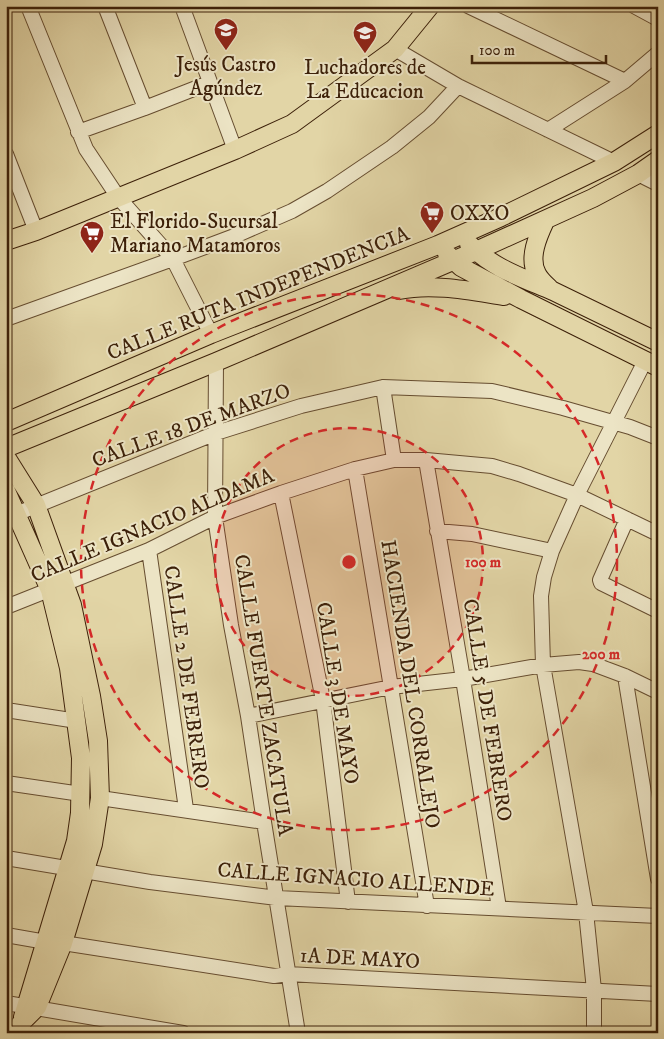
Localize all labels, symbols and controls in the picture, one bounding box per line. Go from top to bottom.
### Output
school or university icon: Jesús Castro Agúndez [213,17,239,51]
school or university icon: Luchadores de La Educacion [352,20,378,54]
scale bar [472,32,605,64]
text: 100 m [479,41,515,60]
place label: Jesús Castro Agúndez [174,52,276,102]
place label: Luchadores de La Educacion [304,55,426,105]
supermarket icon: OXXO [419,200,445,234]
place label: OXXO [450,201,509,227]
place label: El Florido-Sucursal Mariano Matamoros [110,209,281,259]
supermarket icon: El Florido-Sucursal Mariano Matamoros [79,220,105,254]
street label: CALLE RUTA INDEPENDENCIA [103,221,414,367]
street label: CALLE 18 DE MARZO [89,378,294,474]
street label: CALLE IGNACIO ALDAMA [27,463,278,589]
street label: HACIENDA DEL CORRALEJO [374,538,446,830]
street label: CALLE FUERTE ZACATULA [228,553,298,838]
centre of rings [340,553,358,571]
text: 100 m [465,553,502,572]
street label: CALLE 2 DE FEBRERO [157,564,215,790]
street label: CALLE 5 DE FEBRERO [457,597,517,823]
street label: CALLE 3 DE MAYO [310,600,364,786]
text: 200 m [582,645,621,664]
street label: CALLE IGNACIO ALLENDE [216,857,496,903]
street label: 1A DE MAYO [299,943,421,975]

